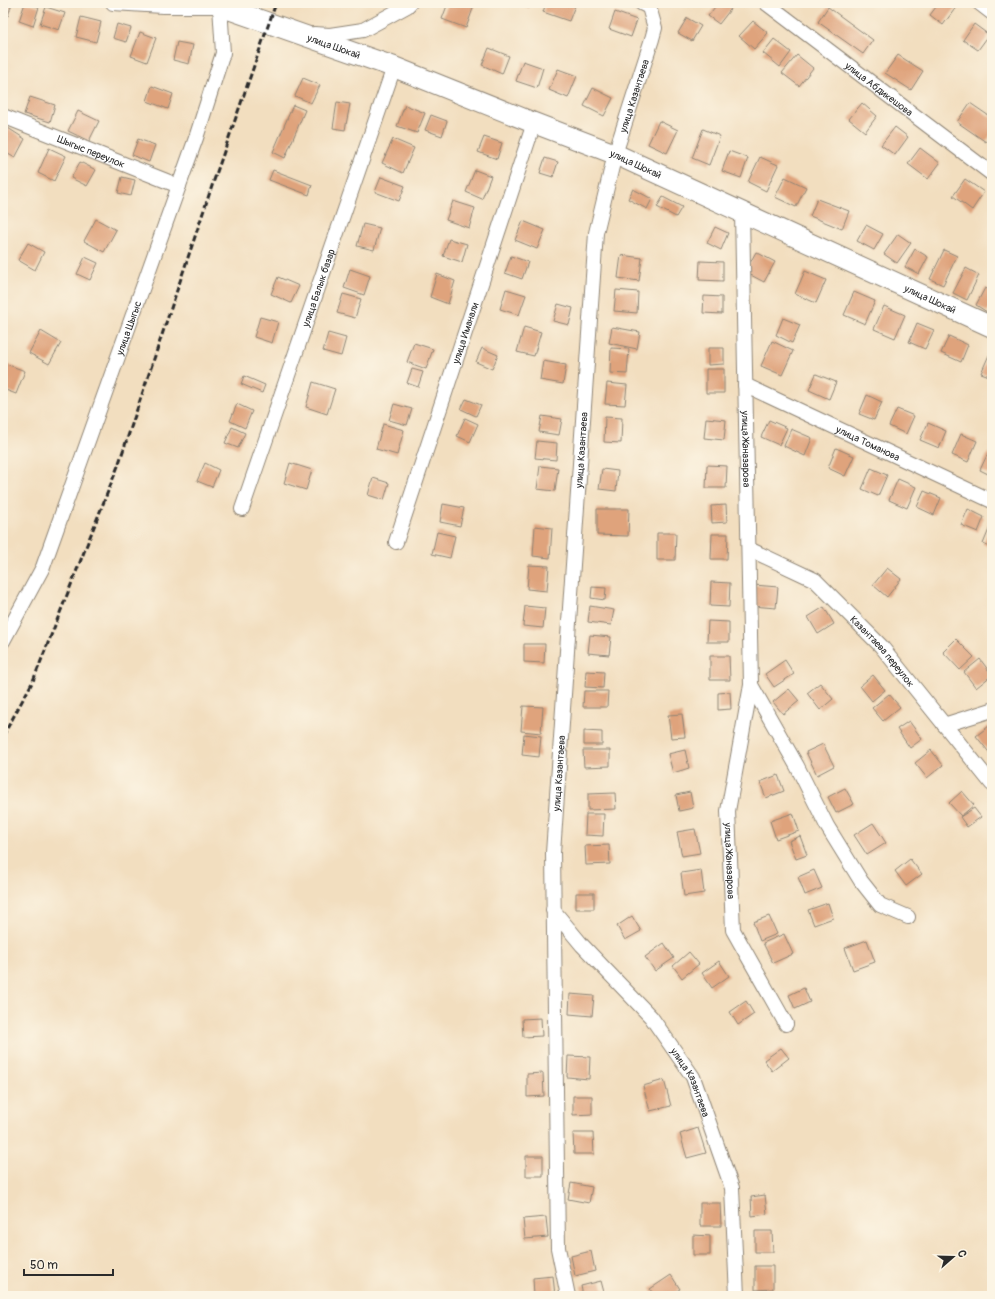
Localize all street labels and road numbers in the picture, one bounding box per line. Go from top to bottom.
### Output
street label: улица Шокай [305,32,362,62]
street label: улица Казантаева [617,58,652,135]
street label: улица Абдикешова [842,59,915,119]
street label: Шыгыс переулок [55,133,126,171]
street label: улица Шокай [607,147,663,182]
street label: улица Балык базар [300,247,338,329]
street label: улица Шокай [901,282,958,317]
street label: улица Шыгыс [114,299,144,358]
street label: улица Иманали [450,301,482,366]
street label: улица Жаназарова [739,410,752,488]
street label: улица Казантаева [573,411,591,490]
street label: улица Томанова [833,423,902,464]
street label: Казантаева переулок [847,614,916,690]
street label: улица Казантаева [551,735,568,813]
street label: улица Жаназарова [721,821,737,900]
street label: улица Казантаева [667,1045,712,1119]

